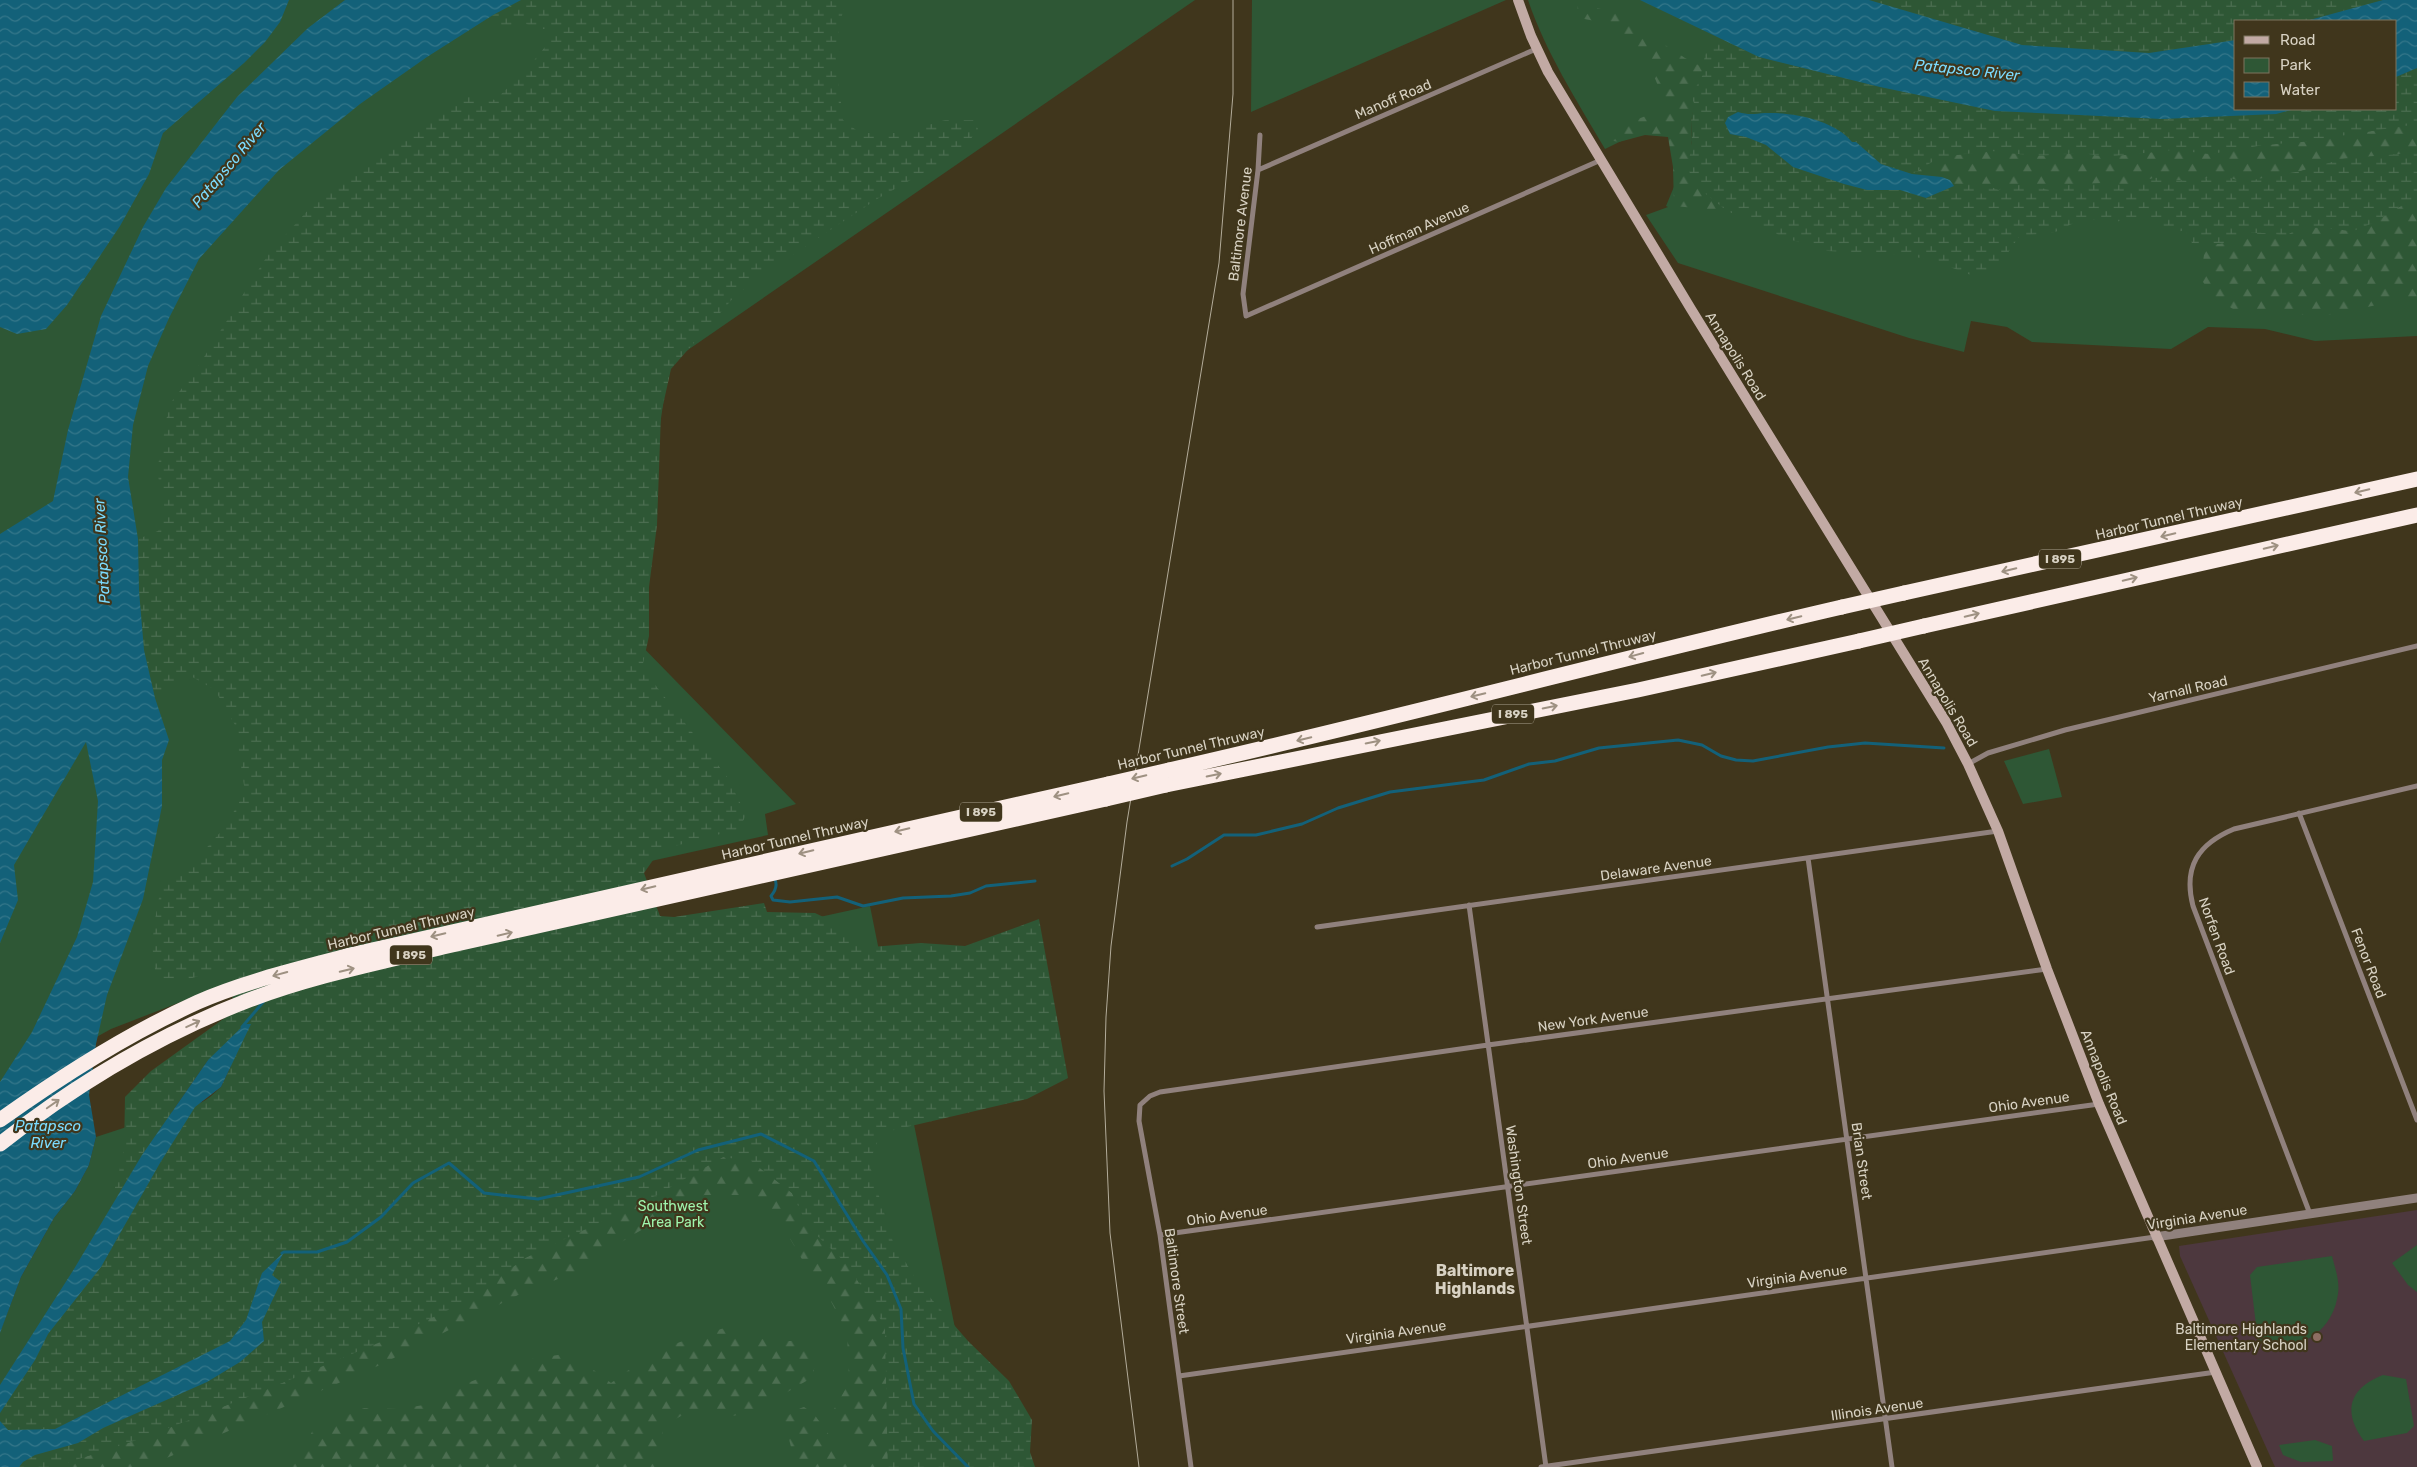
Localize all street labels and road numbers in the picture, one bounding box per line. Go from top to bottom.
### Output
street label: Manoff Road [1352,76,1434,123]
street label: Baltimore Avenue [1225,166,1256,282]
street label: Hoffman Avenue [1366,199,1472,258]
street label: Annapolis Road [1702,309,1770,404]
street label: Harbor Tunnel Thruway [2094,493,2245,544]
road number: I 895 [2039,550,2081,568]
street label: Harbor Tunnel Thruway [1508,626,1659,679]
street label: Annapolis Road [1914,655,1981,750]
street label: Yarnall Road [2147,672,2229,707]
road number: I 895 [1492,704,1534,724]
street label: Harbor Tunnel Thruway [1116,723,1267,774]
road number: I 895 [960,802,1002,822]
street label: Harbor Tunnel Thruway [720,813,871,864]
street label: Delaware Avenue [1599,852,1713,885]
street label: Norfen Road [2195,895,2238,977]
street label: Harbor Tunnel Thruway [326,903,477,954]
street label: Fenor Road [2347,926,2390,1001]
road number: I 895 [390,946,432,964]
street label: New York Avenue [1537,1003,1650,1036]
street label: Annapolis Road [2077,1027,2130,1127]
street label: Ohio Avenue [1988,1088,2071,1117]
street label: Brian Street [1848,1121,1875,1201]
street label: Washington Street [1502,1124,1535,1246]
street label: Ohio Avenue [1587,1144,1670,1173]
street label: Ohio Avenue [1186,1201,1269,1230]
street label: Virginia Avenue [2146,1201,2248,1234]
street label: Baltimore Street [1161,1227,1192,1336]
street label: Virginia Avenue [1746,1261,1848,1292]
street label: Virginia Avenue [1345,1317,1447,1348]
street label: Illinois Avenue [1830,1395,1925,1424]

